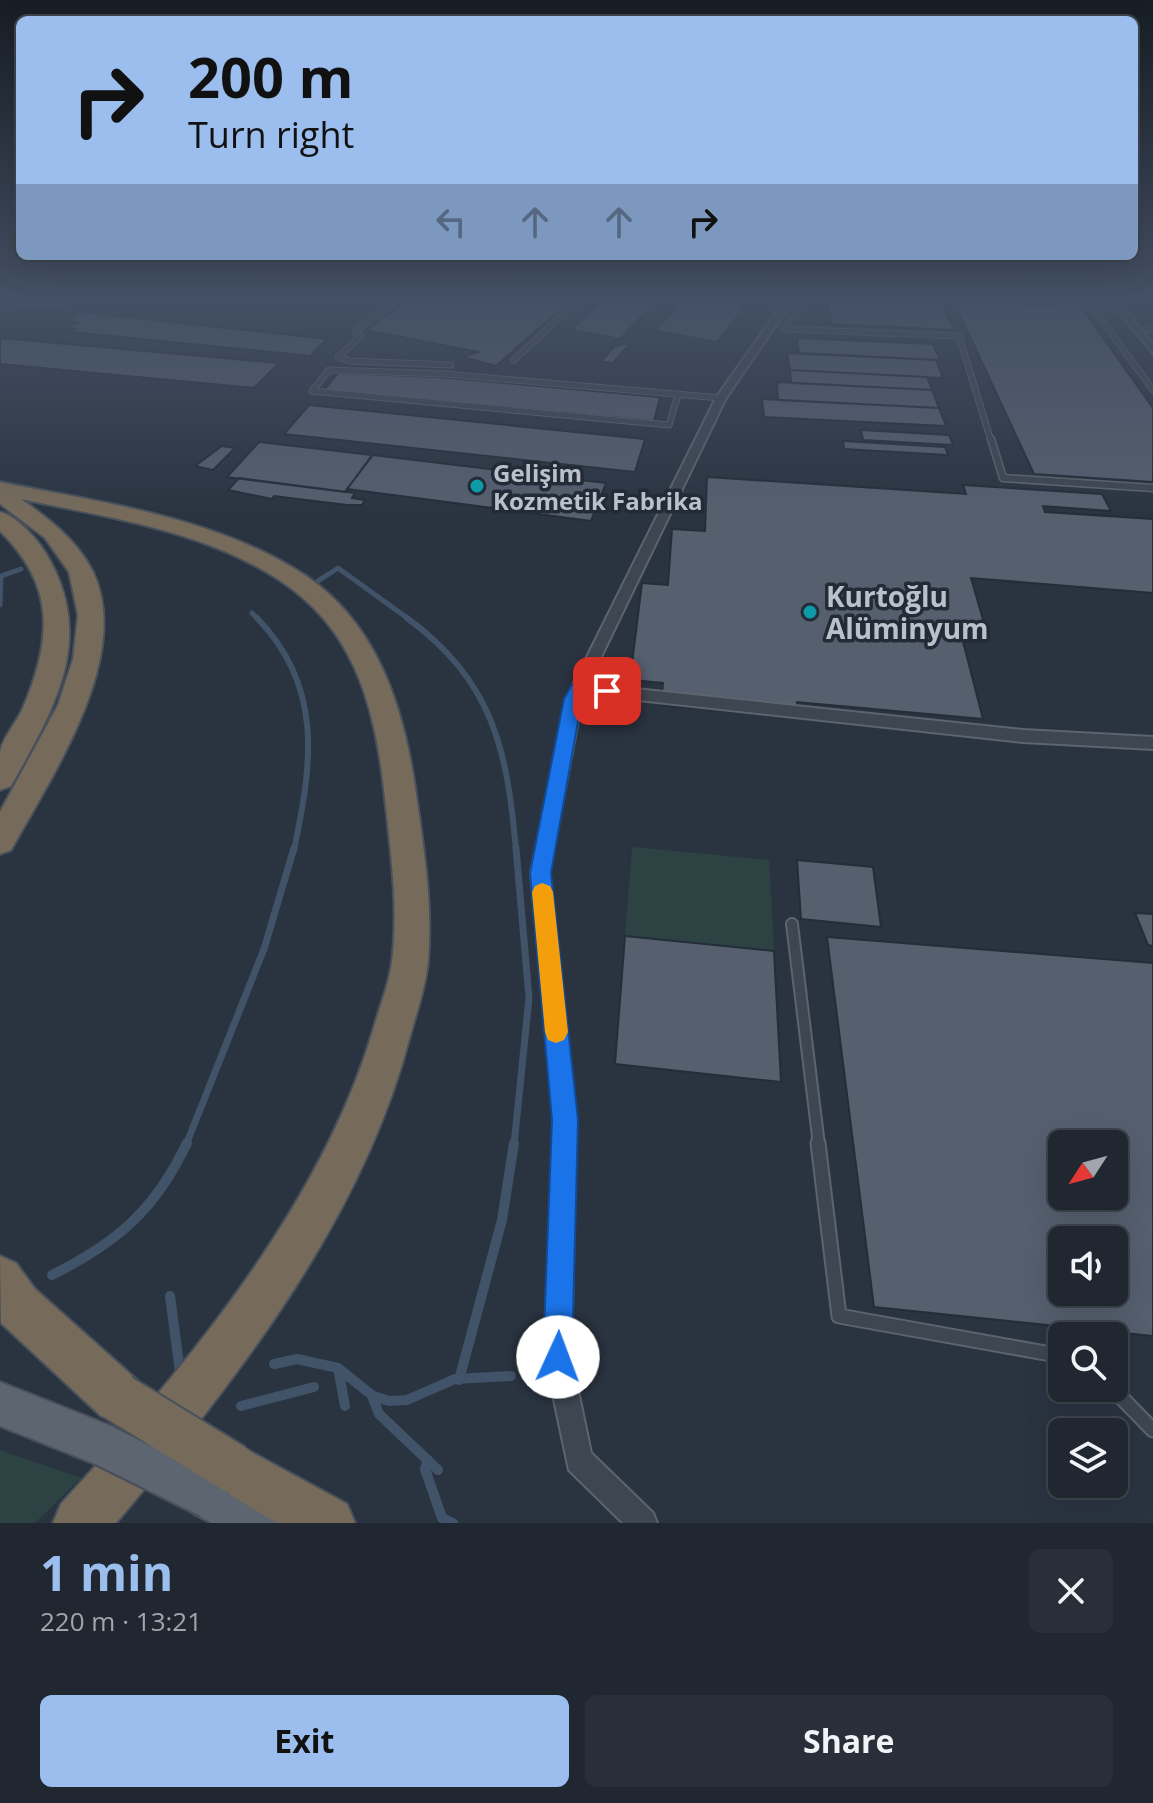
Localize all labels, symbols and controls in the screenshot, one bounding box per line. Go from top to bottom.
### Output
text: 200 m [188,38,354,114]
icon: right [56,48,160,152]
text: Turn right [188,110,354,159]
icon: left [429,200,473,244]
icon: ahead [513,200,557,244]
icon: ahead [597,200,641,244]
icon: right [681,200,725,244]
place label: Gelişim Kozmetik Fabrika [493,456,703,517]
marker: Gelişim Kozmetik Fabrika [468,477,486,495]
place label: Kurtoğlu Alüminyum [826,577,989,647]
marker: Kurtoğlu Alüminyum [801,603,819,621]
pin [573,657,641,725]
icon: arrive [585,669,629,713]
north arrow [1048,1130,1128,1210]
map controls [1048,1130,1128,1498]
button: sound [1048,1226,1128,1306]
position arrow [516,1315,600,1399]
button: search [1048,1322,1128,1402]
button: layers [1048,1418,1128,1498]
text: 1 min [40,1540,173,1605]
button: close [1029,1549,1113,1633]
text: 220 m · 13:21 [40,1603,202,1639]
button: Exit [40,1695,569,1787]
button: Share [585,1695,1113,1787]

